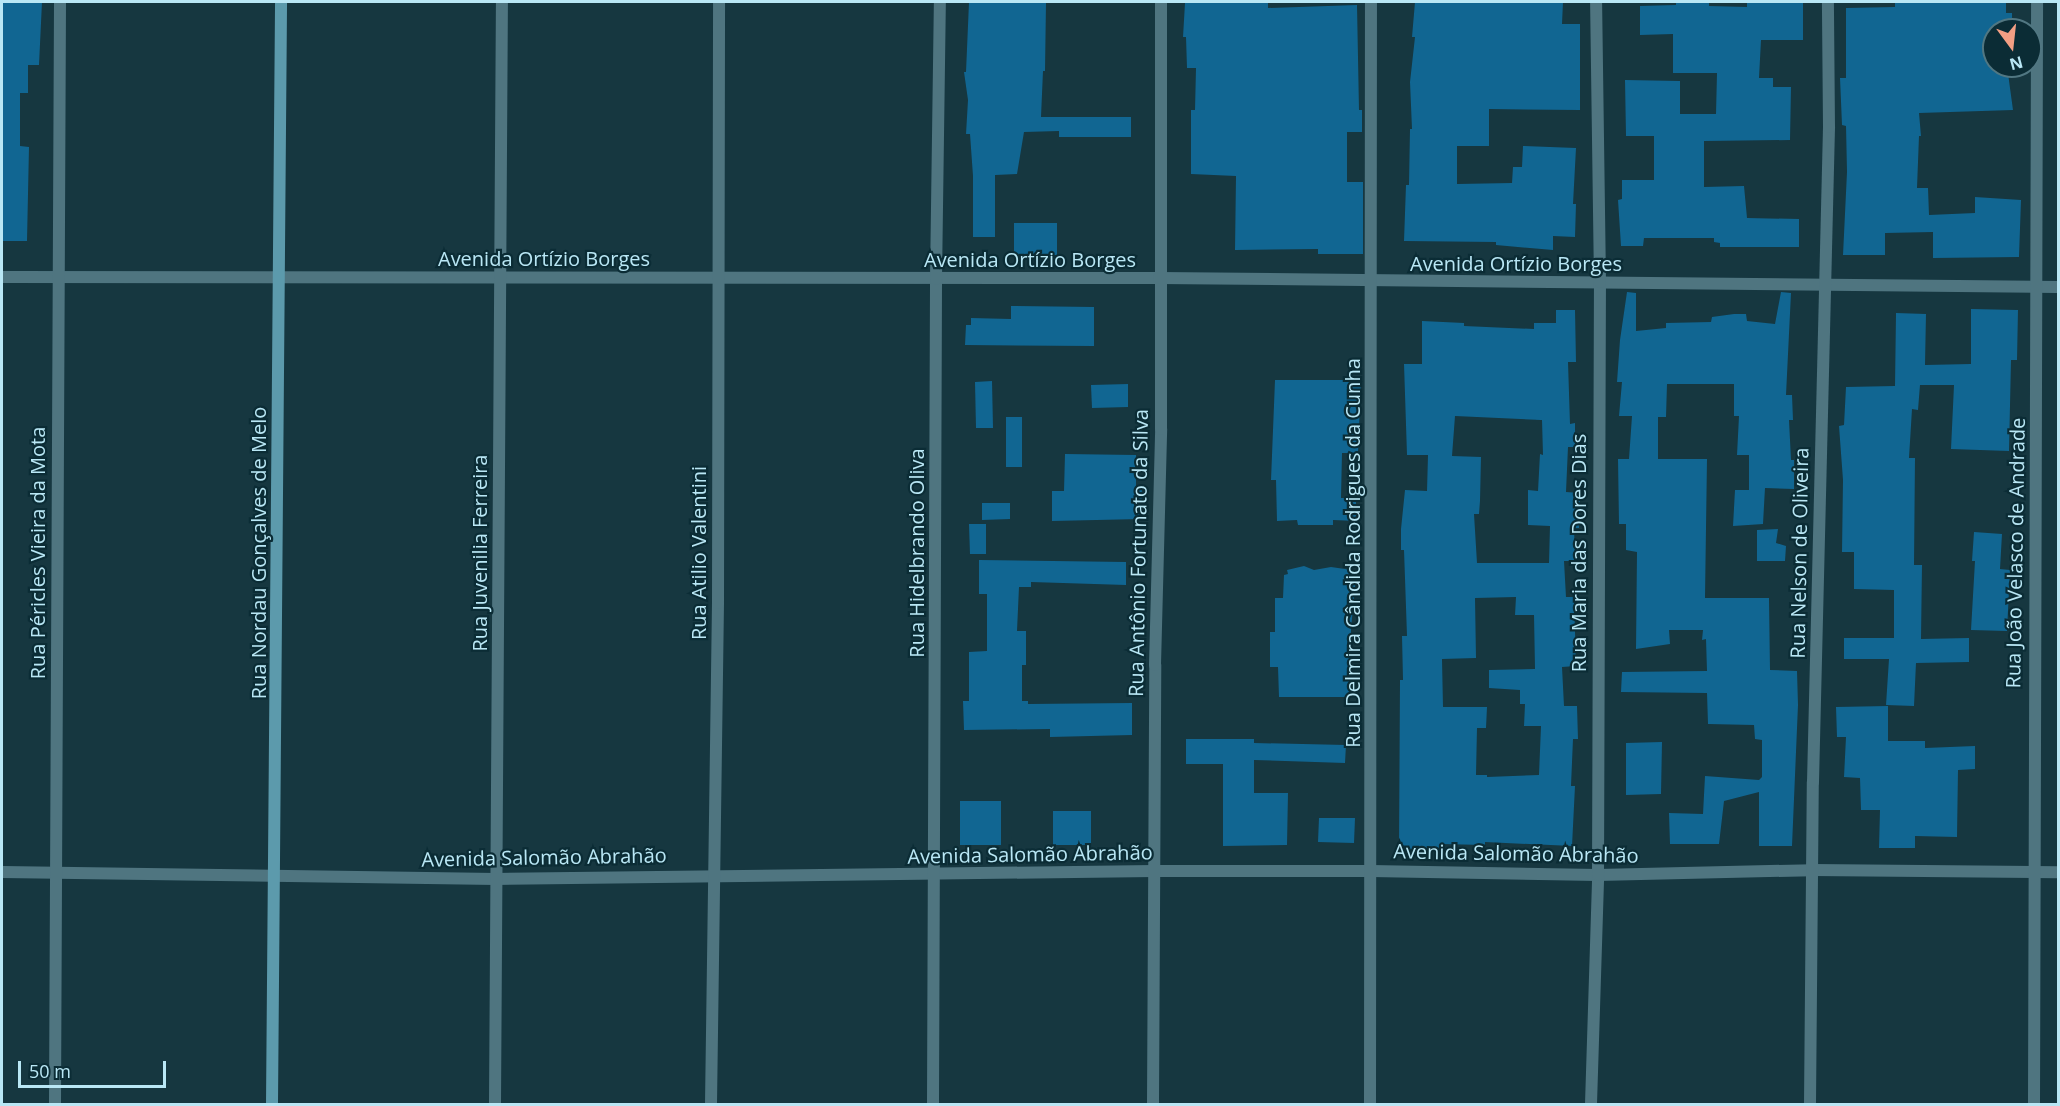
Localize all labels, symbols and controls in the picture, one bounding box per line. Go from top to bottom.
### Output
north arrow [1982,18,2042,78]
text: N [2007,51,2025,76]
street label: Avenida Ortízio Borges [438,246,650,270]
street label: Avenida Ortízio Borges [924,247,1136,271]
street label: Avenida Ortízio Borges [1410,251,1622,275]
street label: Rua Delmira Cândida Rodrigues da Cunha [1340,358,1364,748]
street label: Rua Nordau Gonçalves de Melo [246,407,270,699]
street label: Rua Antônio Fortunato da Silva [1123,409,1153,697]
street label: Rua João Velasco de Andrade [2001,417,2029,689]
street label: Rua Péricles Vieira da Mota [25,427,49,679]
street label: Rua Maria das Dores Dias [1566,434,1590,672]
street label: Rua Nelson de Oliveira [1785,447,1813,659]
street label: Rua Hidelbrando Oliva [904,448,928,658]
street label: Rua Juvenilia Ferreira [467,455,491,651]
street label: Rua Atilio Valentini [686,466,710,640]
street label: Avenida Salomão Abrahão [1393,839,1639,867]
street label: Avenida Salomão Abrahão [907,840,1153,868]
street label: Avenida Salomão Abrahão [421,843,667,871]
scale bar [21,1049,170,1087]
text: 50 m [29,1059,71,1083]

